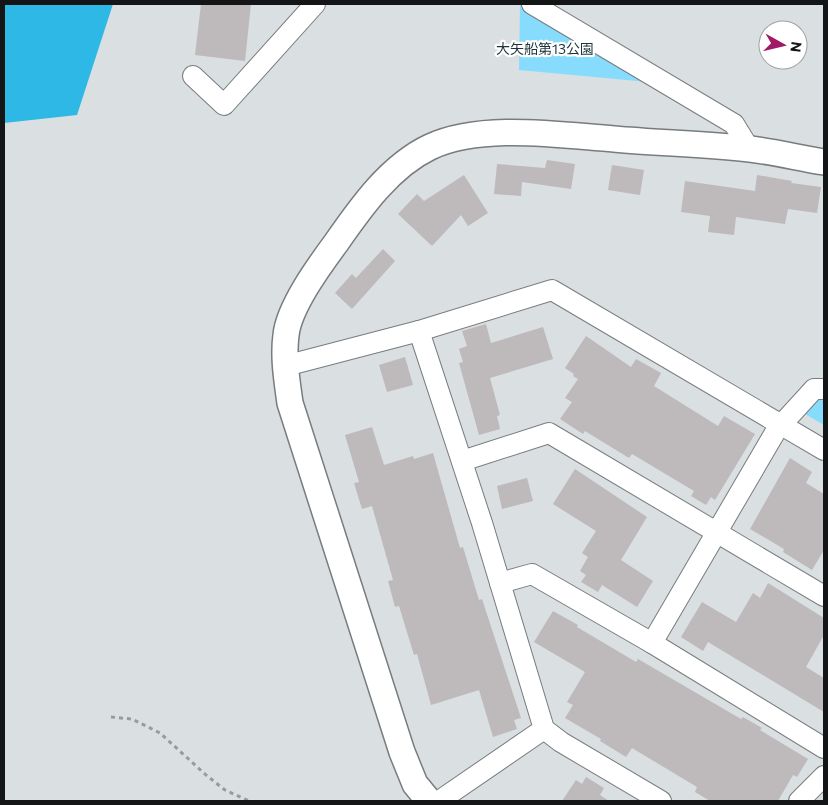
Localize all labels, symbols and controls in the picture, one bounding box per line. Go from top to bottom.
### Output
north arrow [758,20,808,70]
park label: 大矢船第13公園 [496,40,594,57]
text: N [787,40,806,53]

